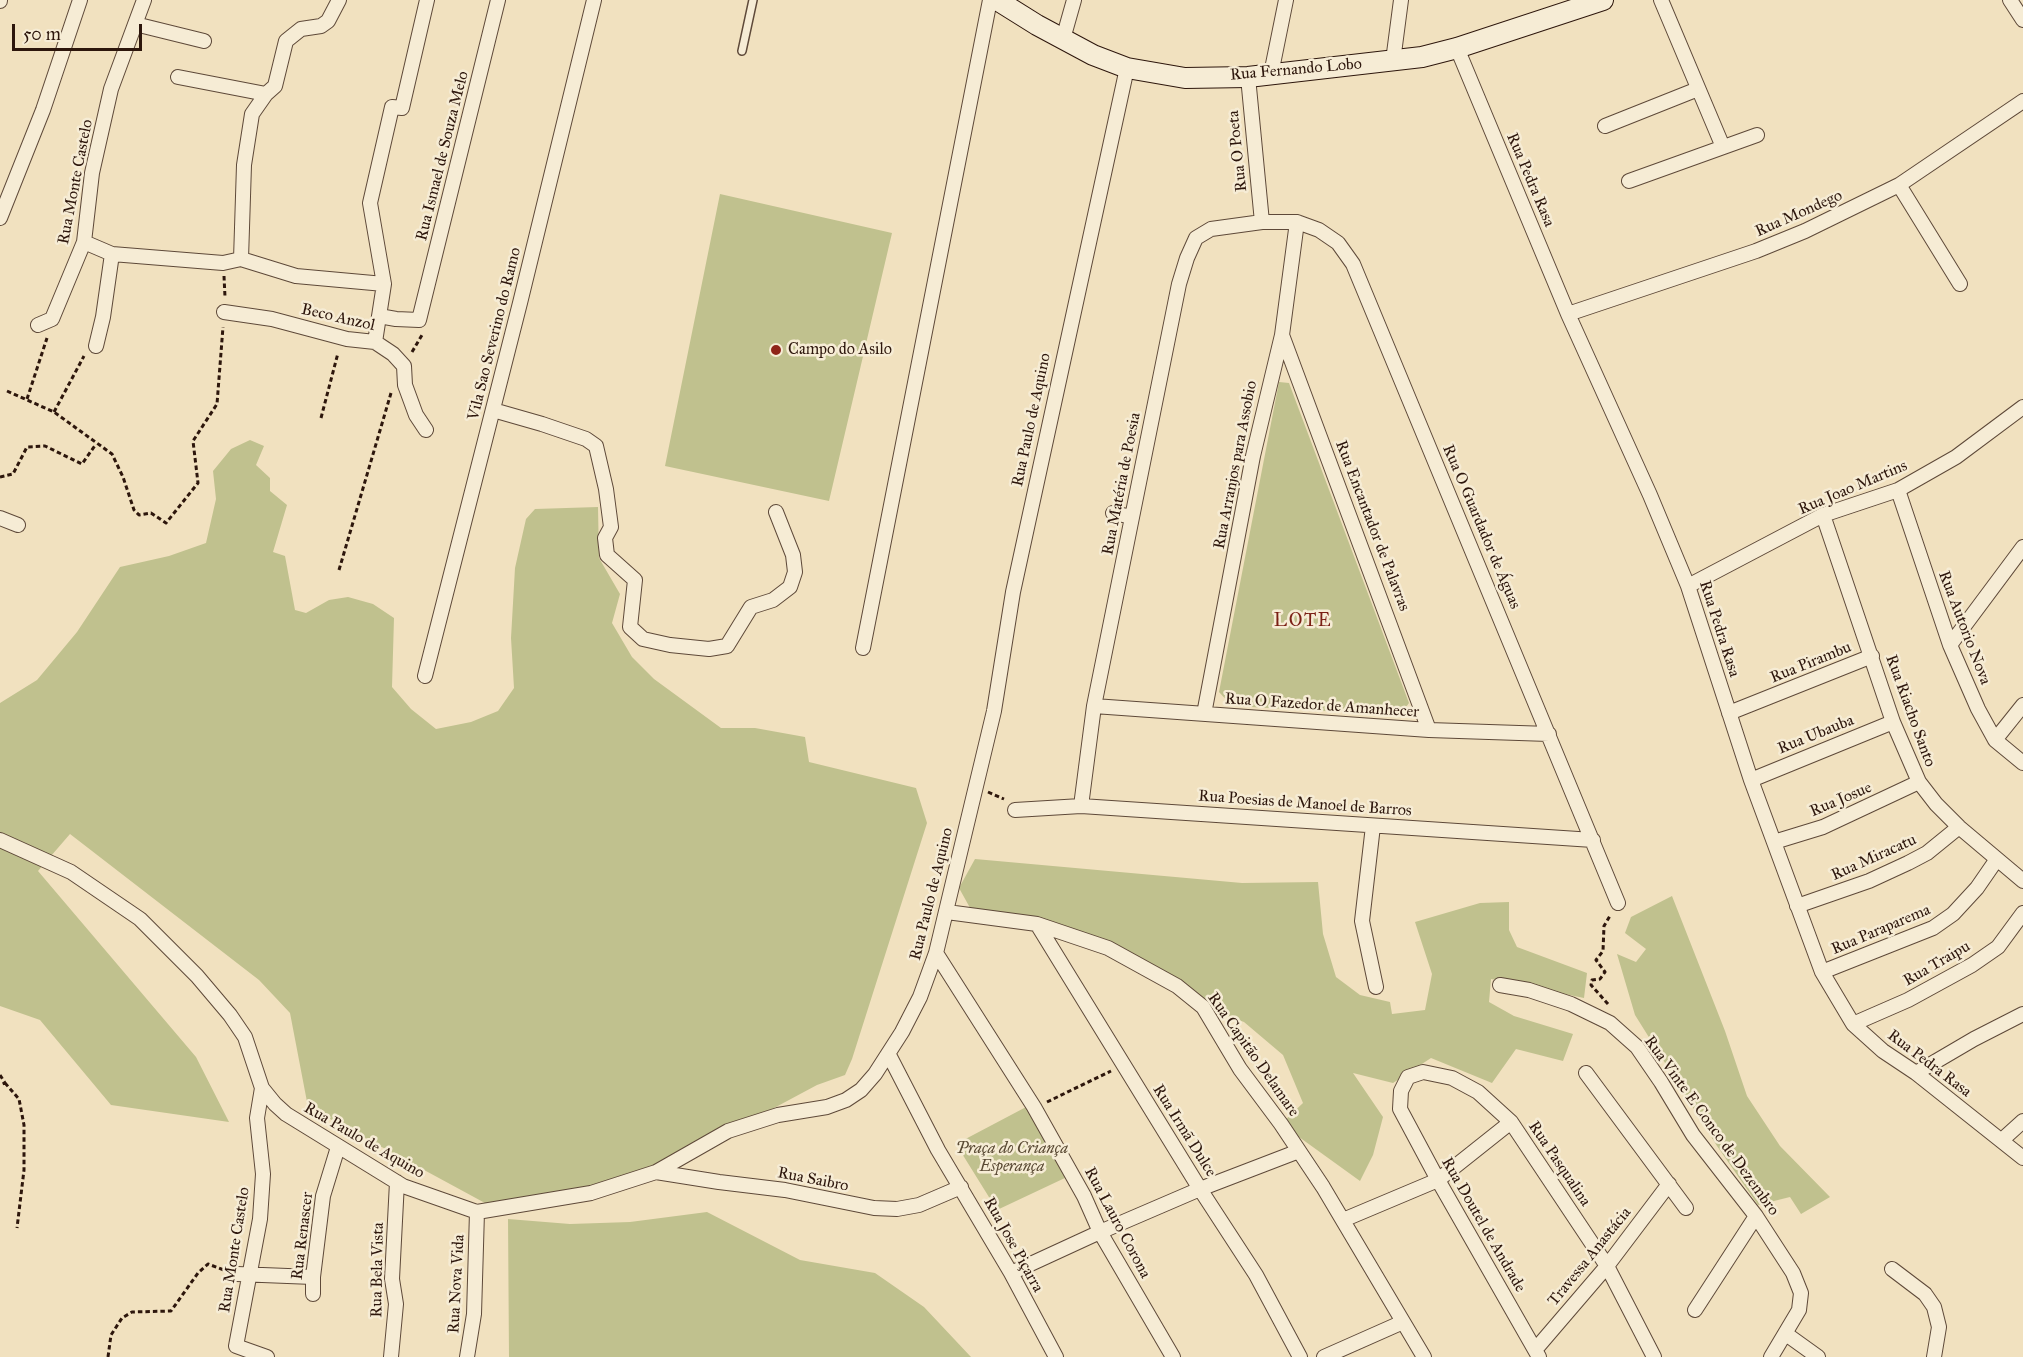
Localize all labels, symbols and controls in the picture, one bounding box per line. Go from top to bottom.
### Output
scale bar [15,12,146,50]
text: 50 m [23,23,61,45]
street label: Rua Fernando Lobo [1229,55,1363,85]
street label: Rua Ismael de Souza Melo [413,69,473,243]
street label: Rua O Poeta [1224,109,1252,193]
street label: Rua Monte Castelo [54,118,98,246]
street label: Rua Pedra Rasa [1502,130,1558,230]
street label: Rua Mondego [1752,186,1846,242]
street label: Vila Sao Severino do Ramo [464,246,526,422]
street label: Beco Anzol [299,300,377,336]
place label: Campo do Asilo [788,340,892,360]
marker: Campo do Asilo [769,343,783,357]
street label: Rua Paulo de Aquino [1008,351,1056,489]
street label: Rua Arranjos para Assobio [1210,379,1262,551]
street label: Rua Matéria de Poesia [1099,411,1145,557]
street label: Rua Encantador de Palavras [1331,438,1413,614]
street label: Rua O Guardador de Águas [1438,442,1524,612]
street label: Rua Joao Martins [1796,456,1910,520]
street label: Rua Autorio Nova [1933,568,1995,688]
street label: Rua Pedra Rasa [1694,578,1744,680]
district label: LOTE [1274,611,1332,633]
street label: Rua Pirambu [1768,638,1854,688]
street label: Rua Riacho Santo [1881,652,1939,770]
street label: Rua O Fazedor de Amanhecer [1224,690,1420,722]
street label: Rua Ubauba [1775,711,1857,759]
street label: Rua Josue [1807,778,1875,822]
street label: Rua Poesias de Manoel de Barros [1198,787,1412,821]
street label: Rua Paulo de Aquino [906,826,958,962]
street label: Rua Miracatu [1828,831,1920,885]
street label: Rua Paraparema [1829,901,1933,959]
street label: Rua Traipu [1900,937,1974,991]
street label: Rua Capitão Delamare [1203,989,1303,1121]
street label: Rua Pedra Rasa [1883,1026,1975,1102]
street label: Rua Vinte E Conco de Dezembro [1639,1032,1783,1220]
street label: Rua Irmã Dulce [1148,1081,1220,1181]
street label: Rua Paulo de Aquino [300,1099,428,1183]
street label: Rua Pasqualina [1524,1118,1594,1210]
park label: Praça do Criança Esperança [956,1139,1068,1177]
street label: Rua Doutel de Andrade [1437,1154,1529,1296]
street label: Rua Saibro [776,1164,850,1196]
street label: Rua Lauro Corona [1080,1164,1154,1282]
street label: Rua Monte Castelo [216,1186,254,1314]
street label: Rua Renascer [288,1191,318,1281]
street label: Rua Jose Piçarra [979,1194,1047,1296]
street label: Travessa Anastácia [1544,1204,1636,1310]
street label: Rua Bela Vista [368,1222,388,1318]
street label: Rua Nova Vida [445,1234,469,1334]

